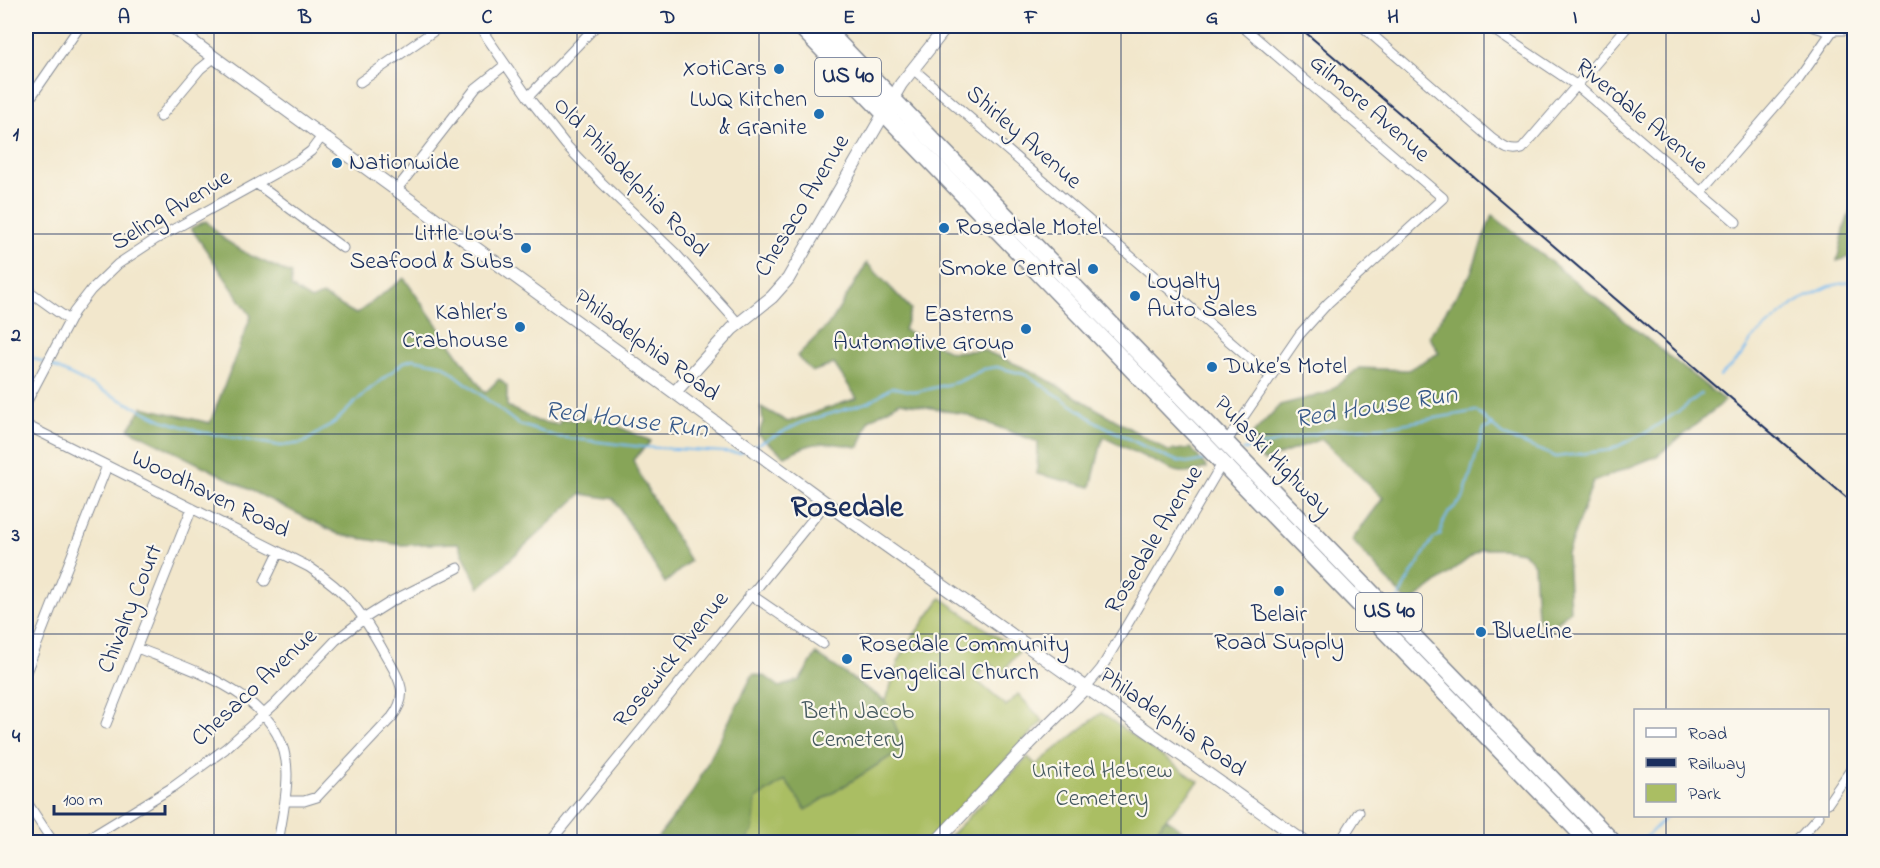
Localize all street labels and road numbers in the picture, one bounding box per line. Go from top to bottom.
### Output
street label: Gilmore Avenue [1301,46,1437,172]
street label: Riverdale Avenue [1567,51,1716,184]
road number: US 40 [815,58,881,96]
street label: Shirley Avenue [956,77,1089,200]
street label: Old Philadelphia Road [544,90,717,267]
street label: Chesaco Avenue [746,128,860,284]
street label: Seling Avenue [105,161,239,261]
street label: Philadelphia Road [566,281,727,411]
street label: Pulaski Highway [1204,388,1339,527]
street label: Woodhaven Road [125,442,296,549]
street label: Rosedale Avenue [1097,459,1213,621]
street label: Chivalry Court [89,539,174,679]
street label: Rosewick Avenue [606,584,739,736]
road number: US 40 [1356,593,1422,631]
street label: Chesaco Avenue [184,620,326,756]
street label: Philadelphia Road [1091,659,1253,787]

